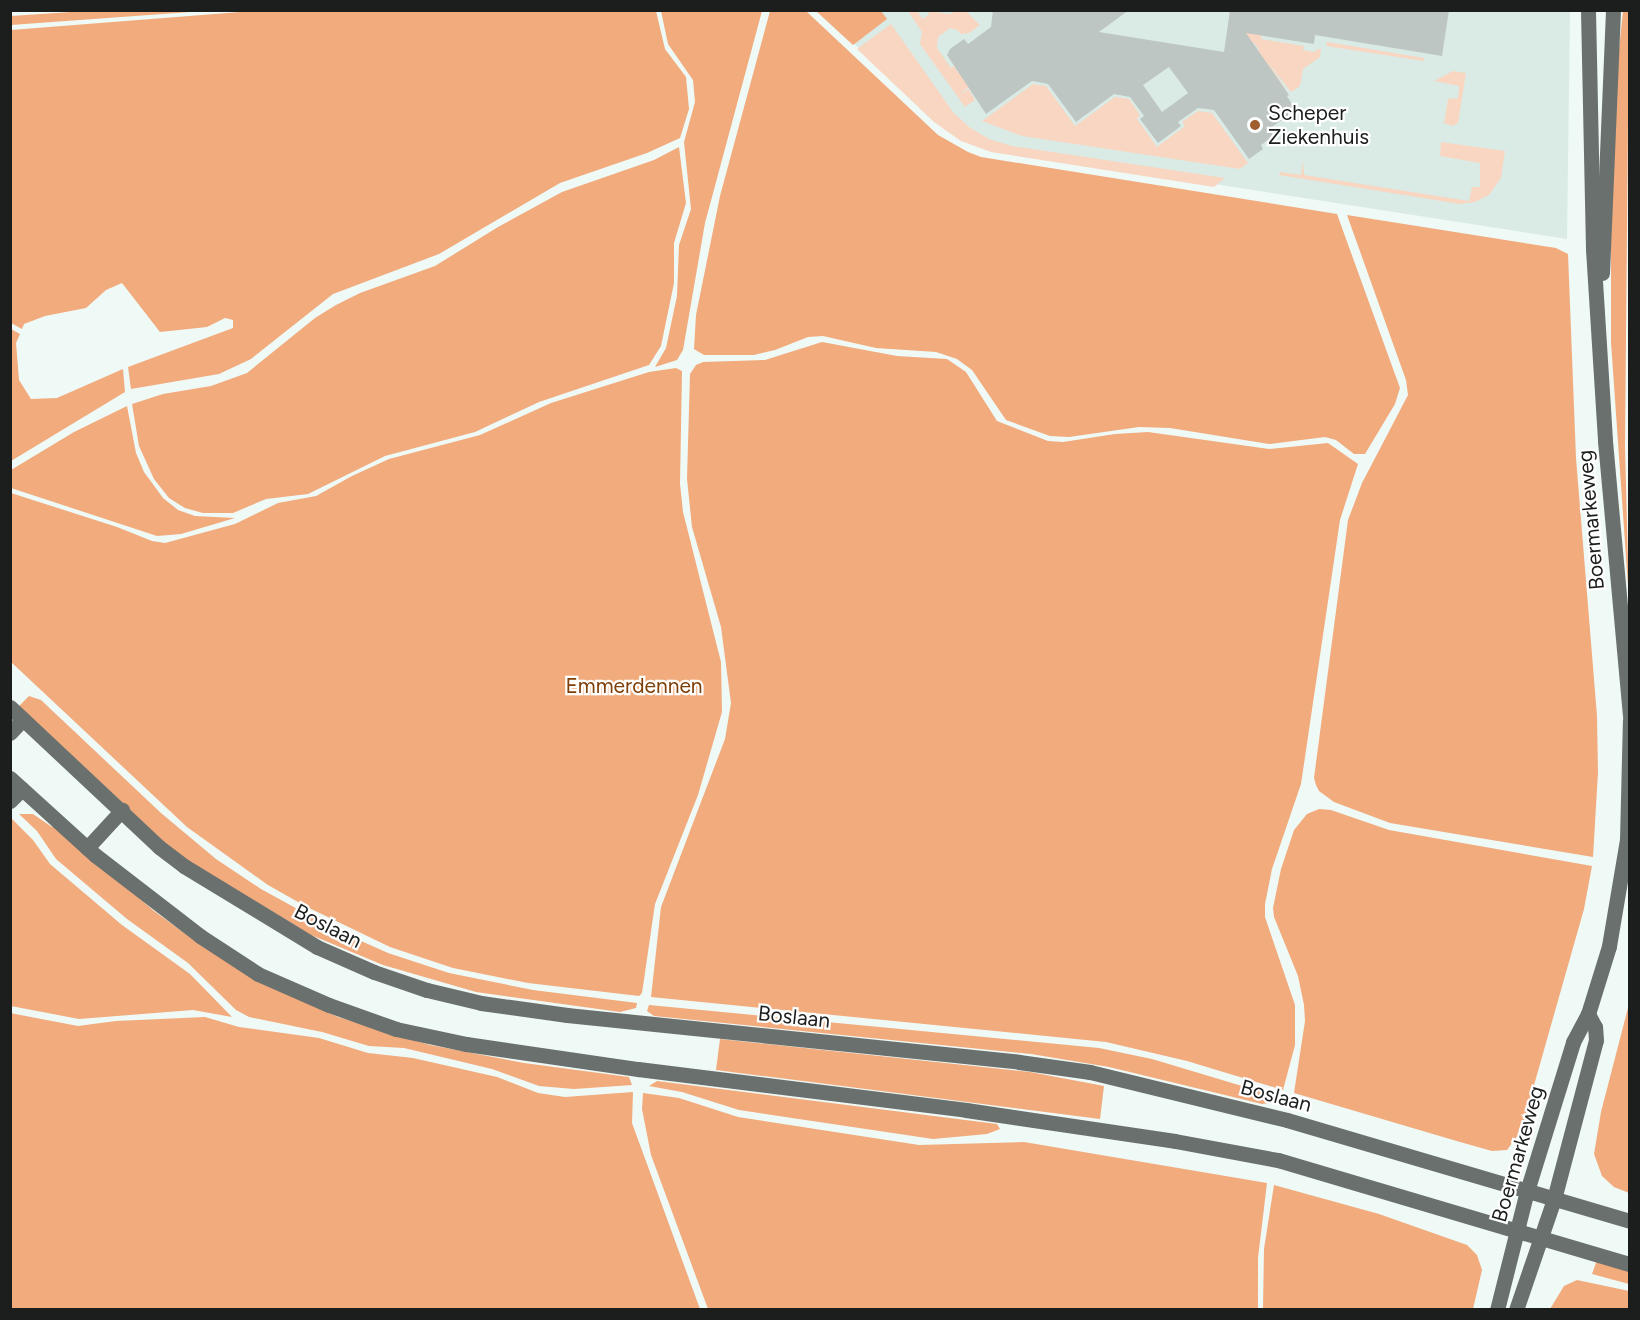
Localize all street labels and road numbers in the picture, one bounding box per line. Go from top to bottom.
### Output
street label: Boermarkeweg [1572,449,1610,591]
street label: Boslaan [290,898,366,954]
street label: Boslaan [757,1001,831,1033]
street label: Boslaan [1238,1074,1314,1118]
street label: Boermarkeweg [1487,1083,1549,1225]

